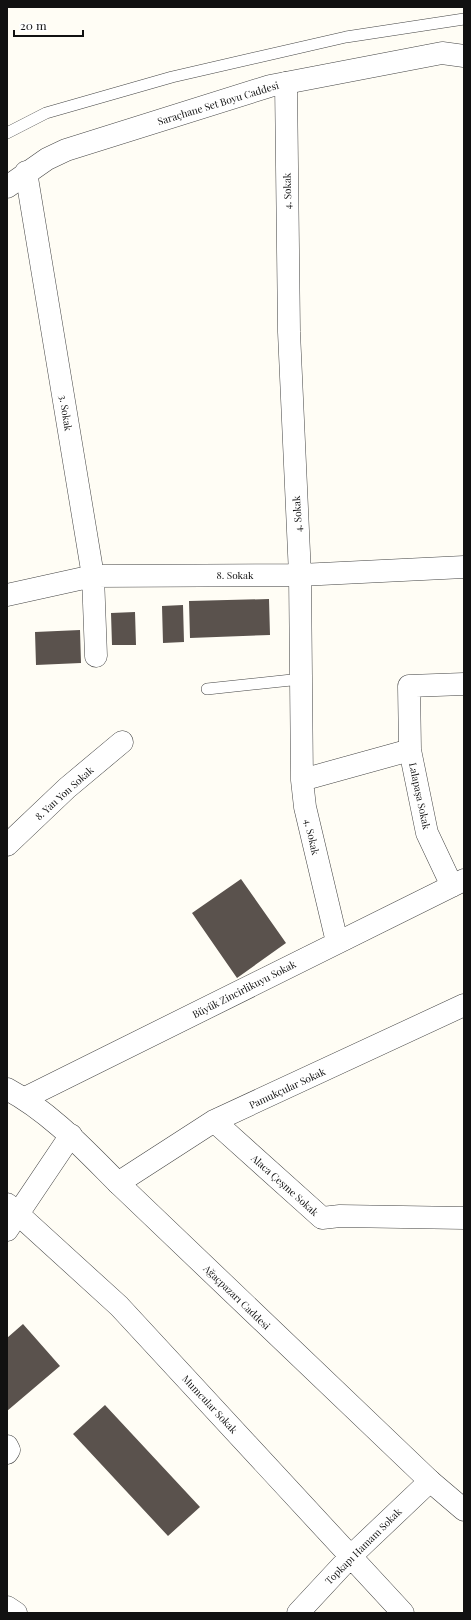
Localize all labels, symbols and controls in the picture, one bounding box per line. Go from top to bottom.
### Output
scale bar [14,12,83,38]
text: 20 m [20,17,47,33]
street label: Saraçhane Set Boyu Caddesi [156,78,280,128]
street label: 4. Sokak [280,172,294,209]
street label: 3. Sokak [56,394,76,432]
street label: 4. Sokak [289,495,305,533]
street label: 8. Sokak [217,568,254,582]
street label: Lalapaşa Sokak [406,761,434,831]
street label: 8. Yan Yon Sokak [32,763,97,823]
street label: 4. Sokak [301,818,323,857]
street label: Büyük Zincirlikuyu Sokak [190,956,299,1021]
street label: Pamukçular Sokak [247,1064,328,1112]
street label: Alaca Çeşme Sokak [248,1150,322,1219]
street label: Ağaçpazarı Caddesi [200,1261,273,1333]
street label: Mumcular Sokak [179,1372,241,1437]
street label: Topkapı Hamam Sokak [322,1504,405,1587]

